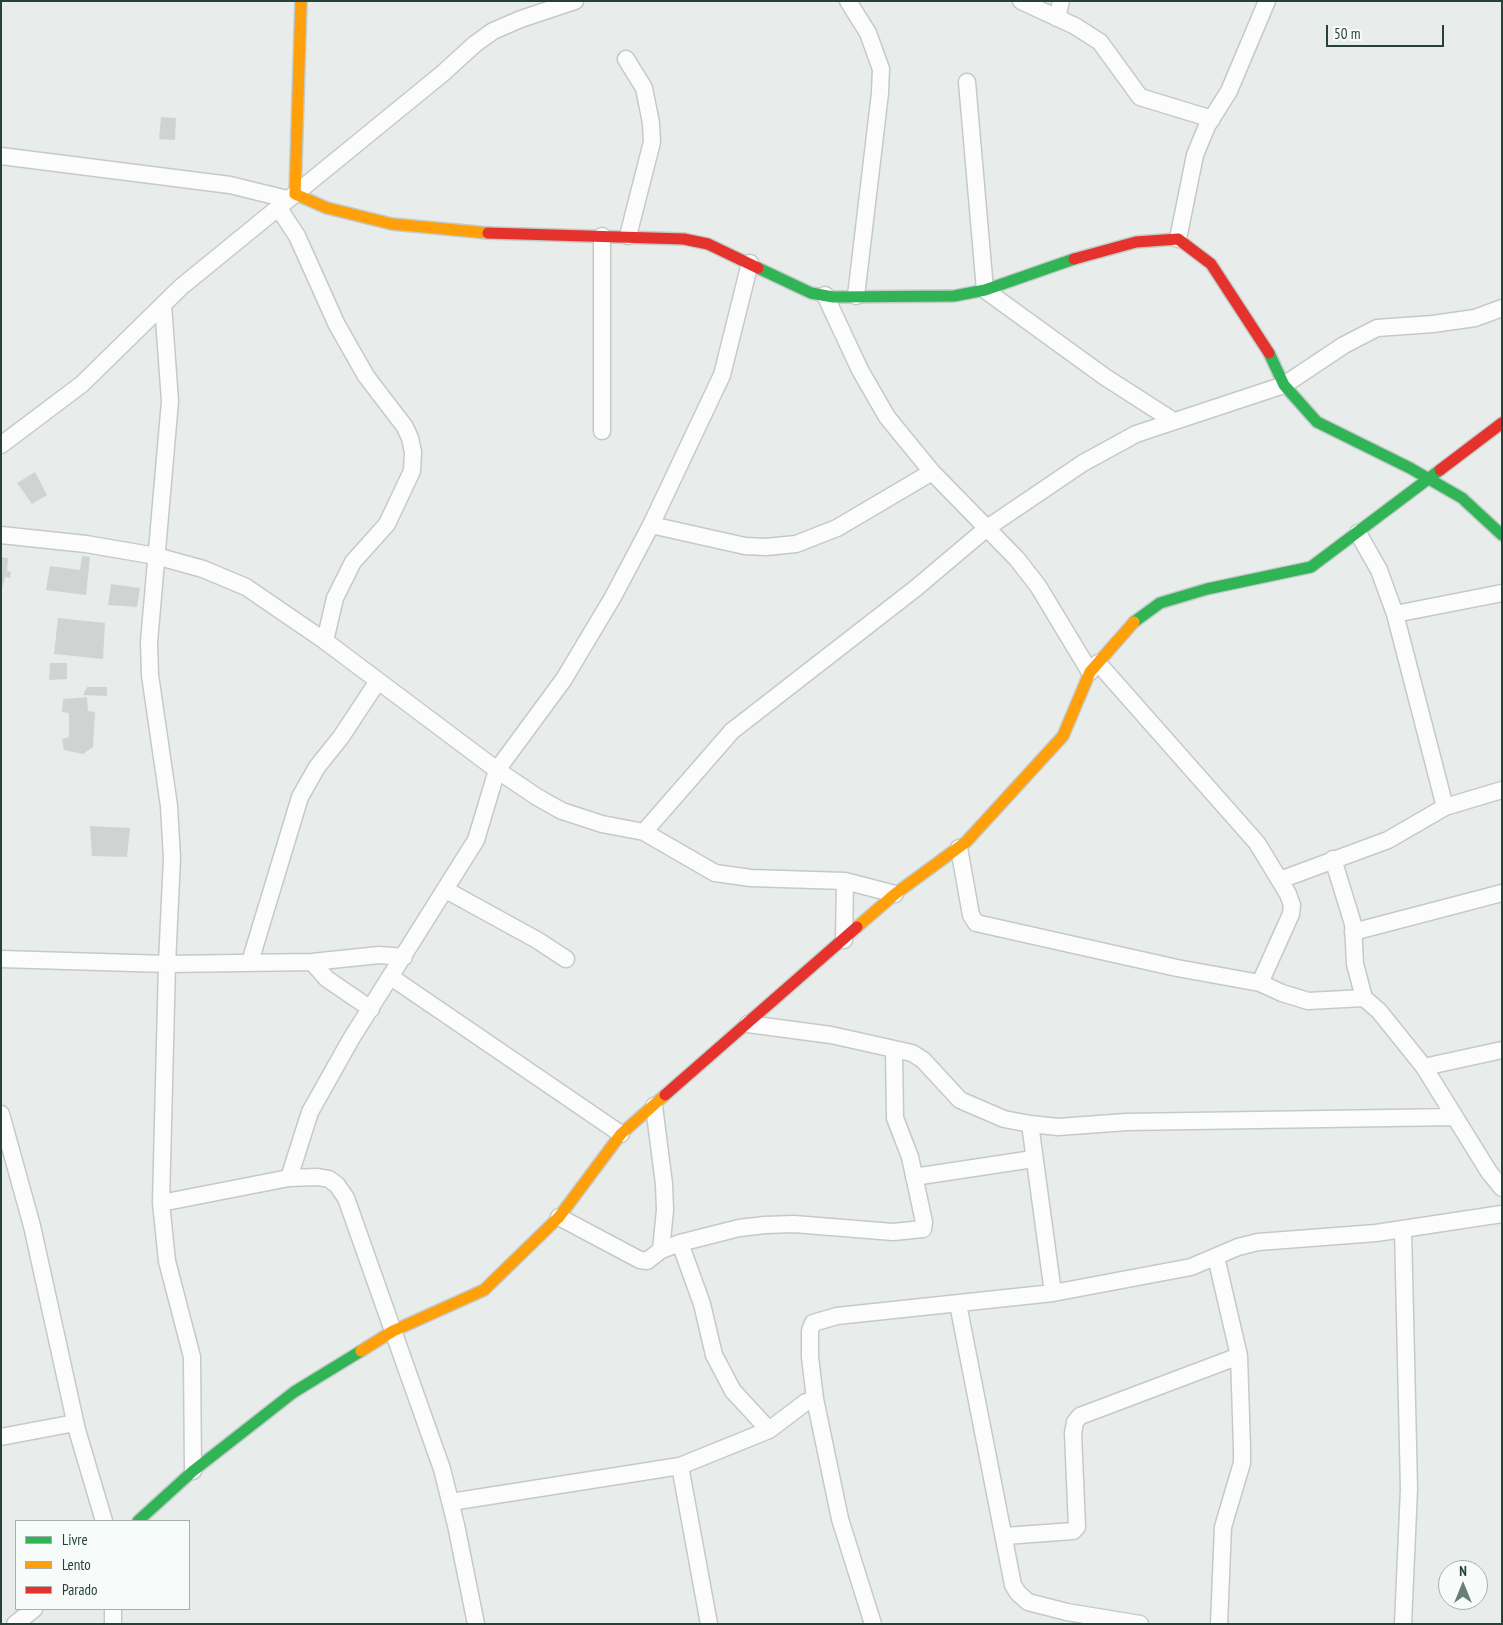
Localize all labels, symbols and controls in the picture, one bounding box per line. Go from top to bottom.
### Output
scale bar [1328,15,1446,47]
text: 50 m [1334,24,1360,43]
legend [15,1520,190,1610]
text: Livre [62,1530,88,1549]
text: Lento [62,1555,91,1574]
north arrow [1438,1560,1488,1610]
text: N [1459,1562,1467,1580]
text: Parado [62,1580,97,1599]

